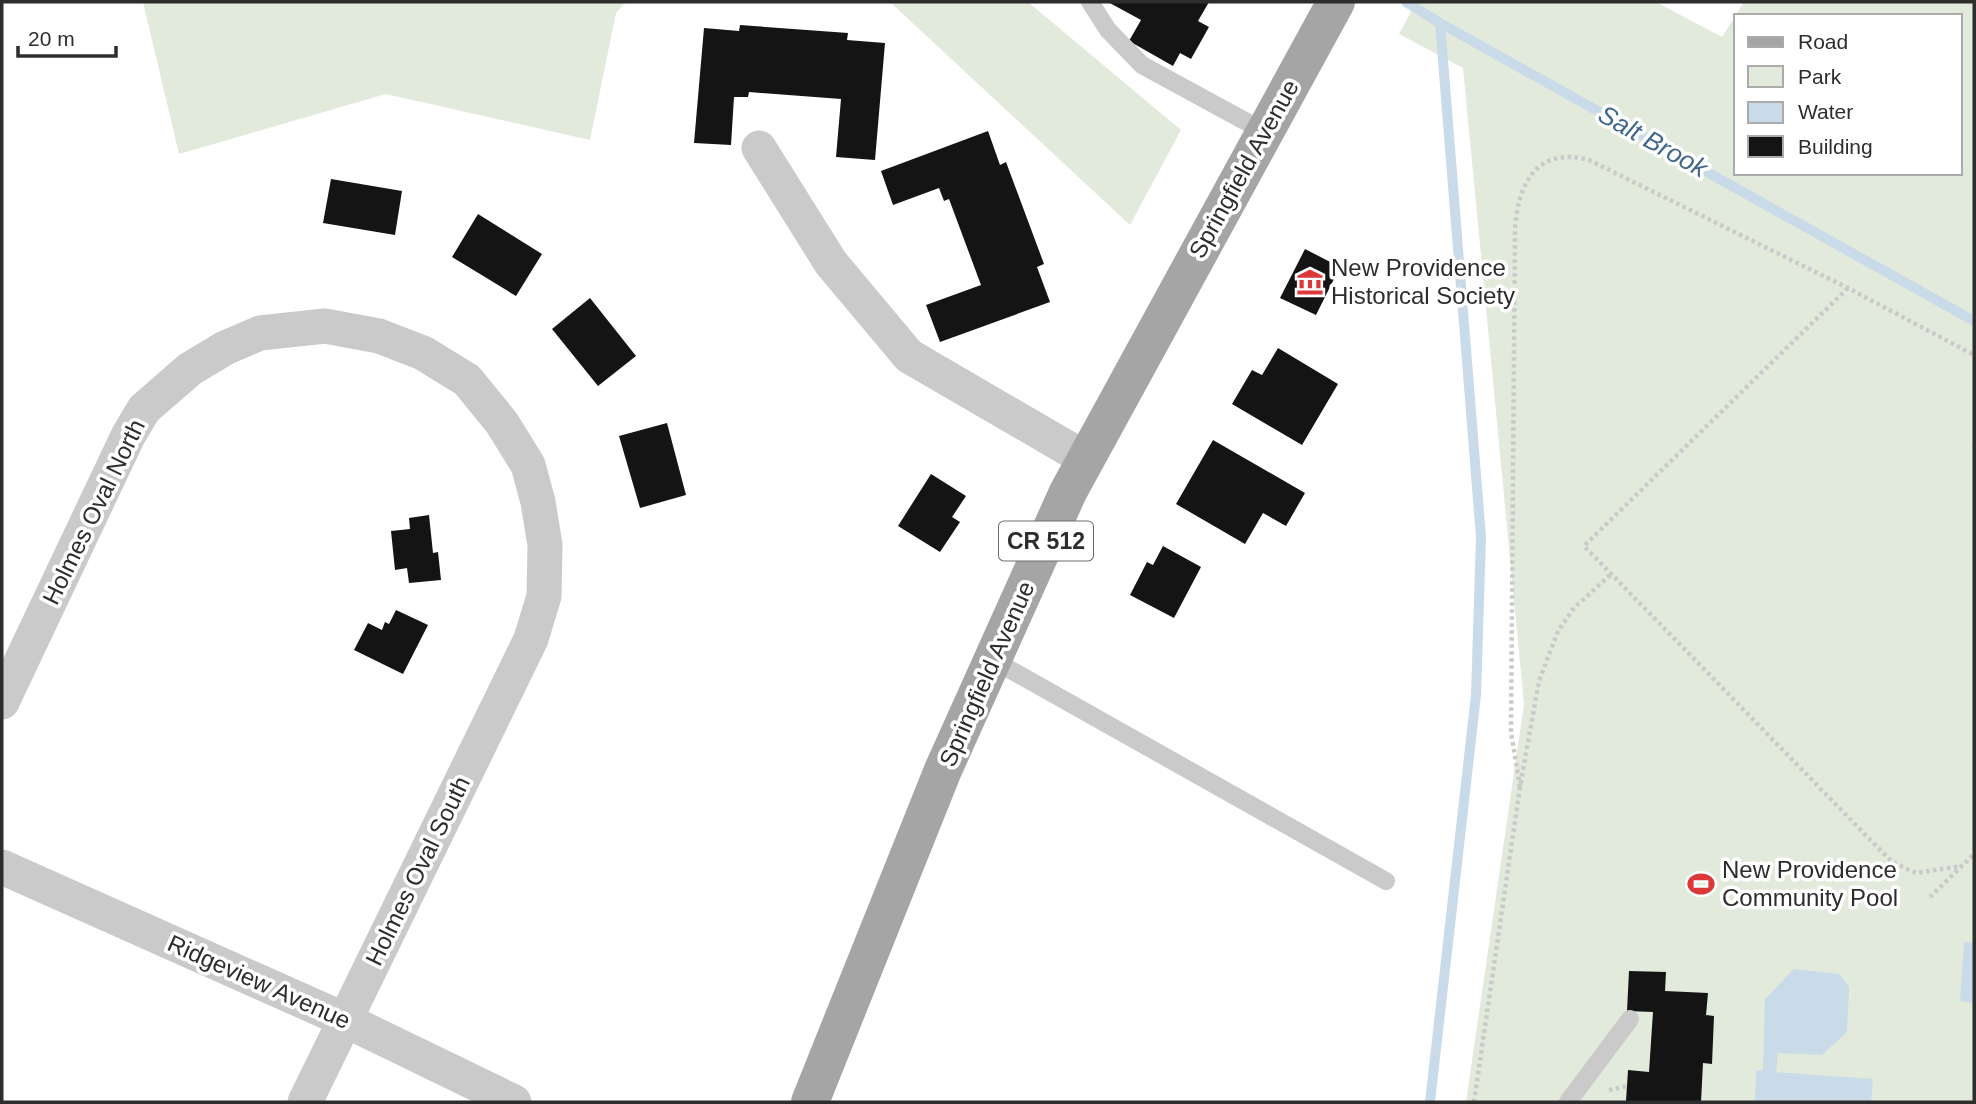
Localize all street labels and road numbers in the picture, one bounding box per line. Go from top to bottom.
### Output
street label: Springfield Avenue [1183,75,1304,263]
street label: Holmes Oval North [37,415,150,609]
road number: CR 512 [999,522,1093,561]
street label: Springfield Avenue [934,577,1039,771]
street label: Holmes Oval South [360,772,475,970]
street label: Ridgeview Avenue [164,929,355,1034]

